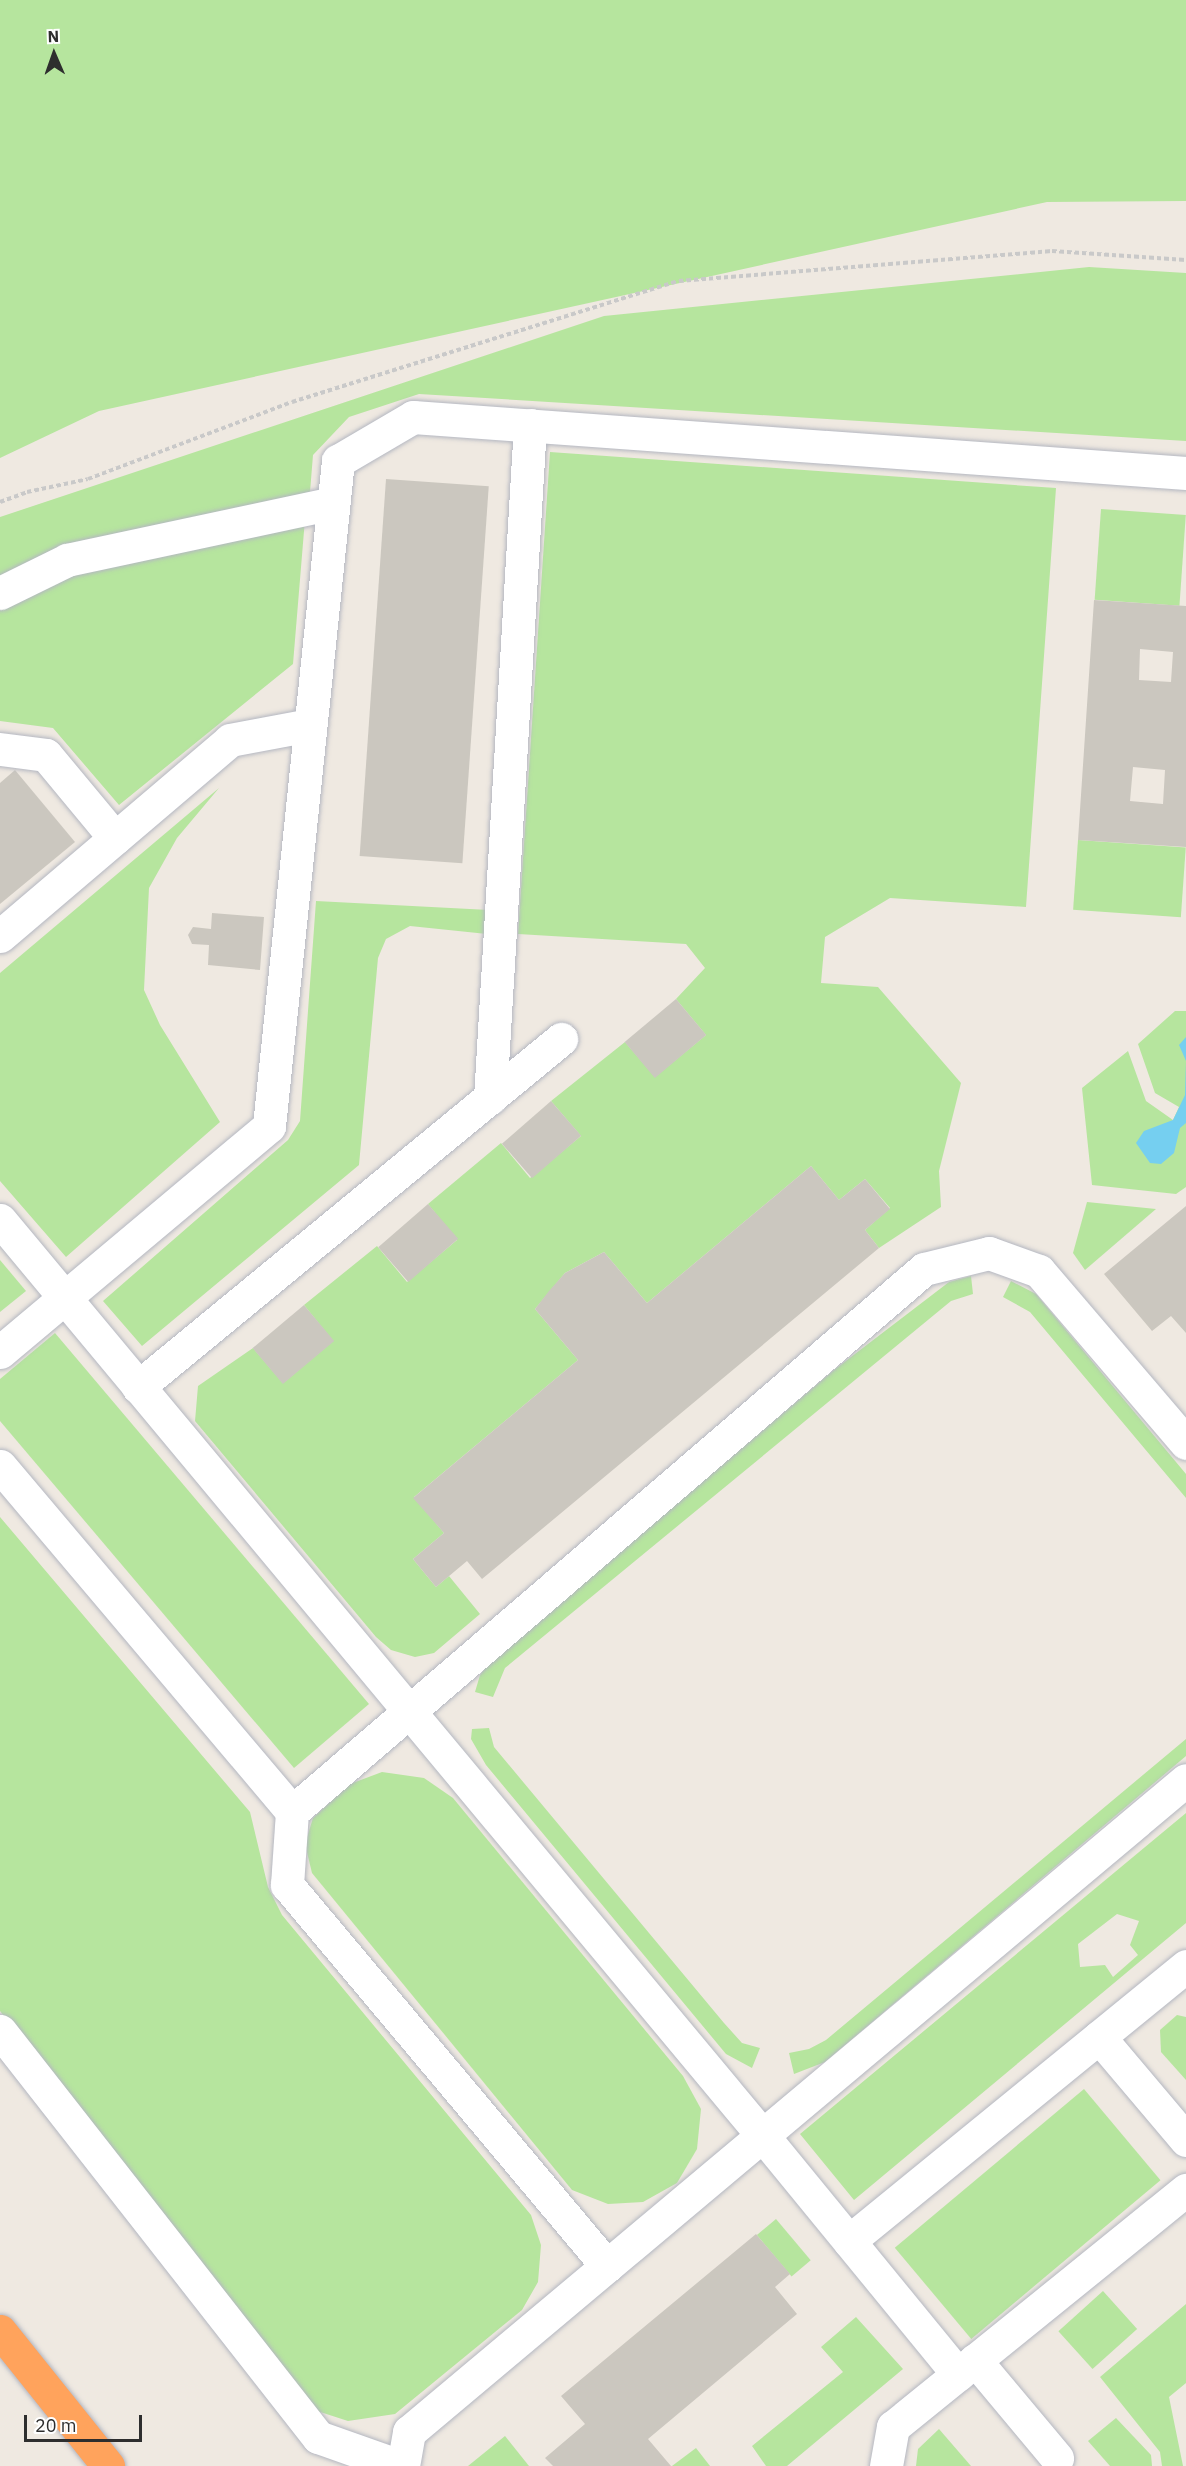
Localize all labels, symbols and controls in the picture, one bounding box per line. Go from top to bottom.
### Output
north arrow [24,24,84,84]
text: N [47,26,60,46]
scale bar [27,2403,146,2441]
text: 20 m [35,2414,77,2437]

